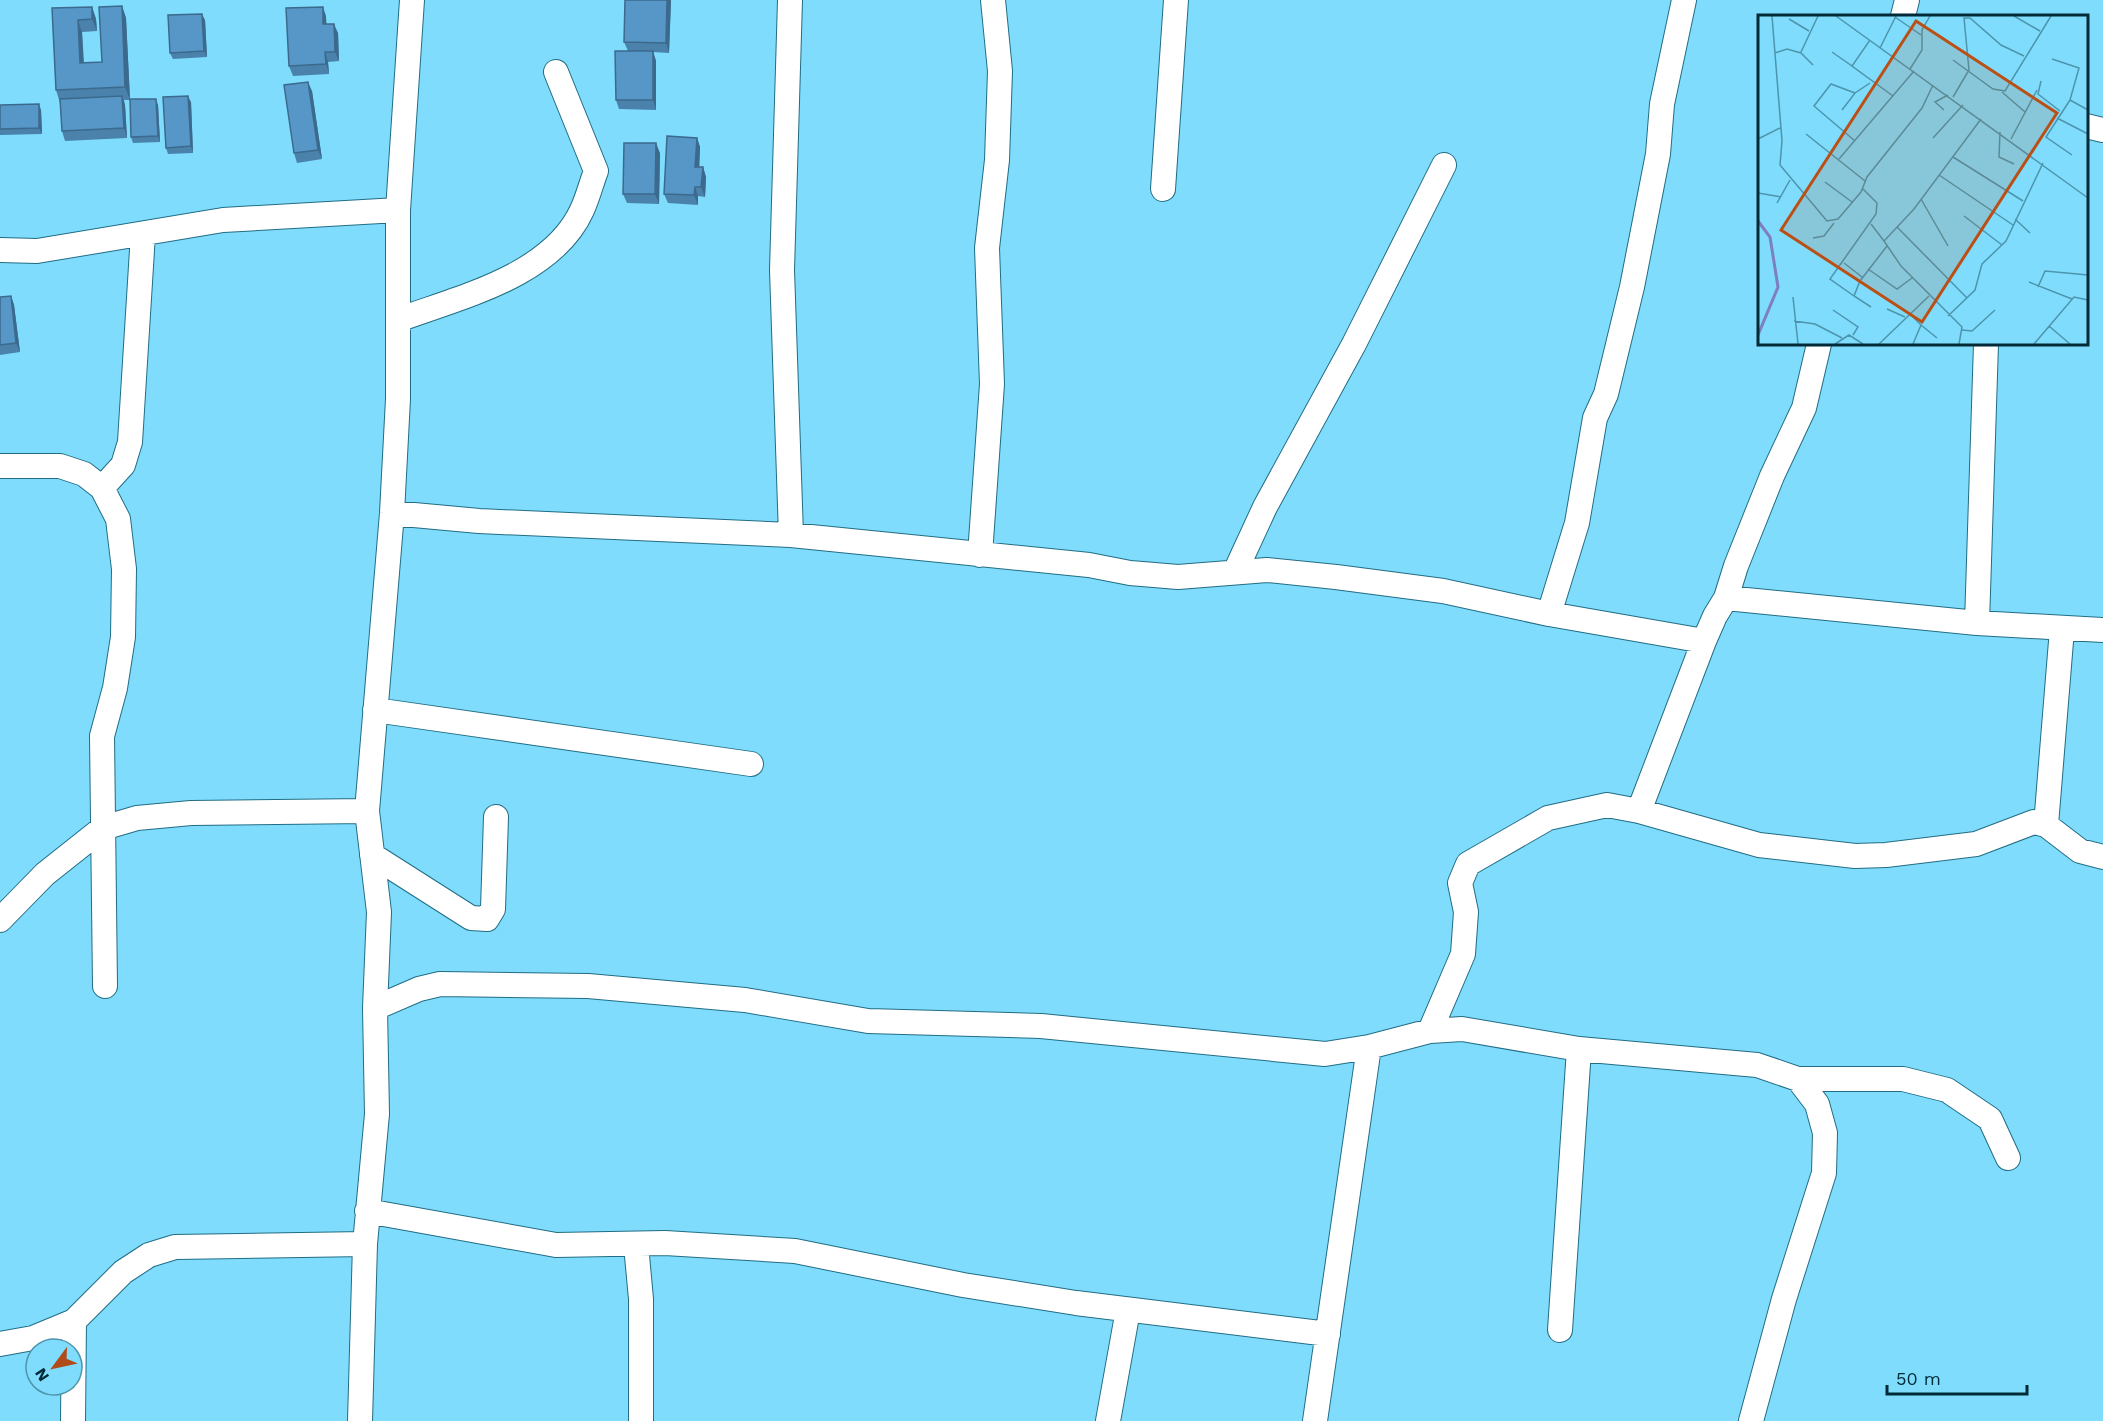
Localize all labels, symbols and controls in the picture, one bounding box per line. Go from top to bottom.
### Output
inset map [1758,15,2088,345]
north arrow [24,1337,84,1397]
scale bar [1887,1358,2026,1396]
text: N [31,1365,53,1385]
text: 50 m [1896,1368,1941,1389]

